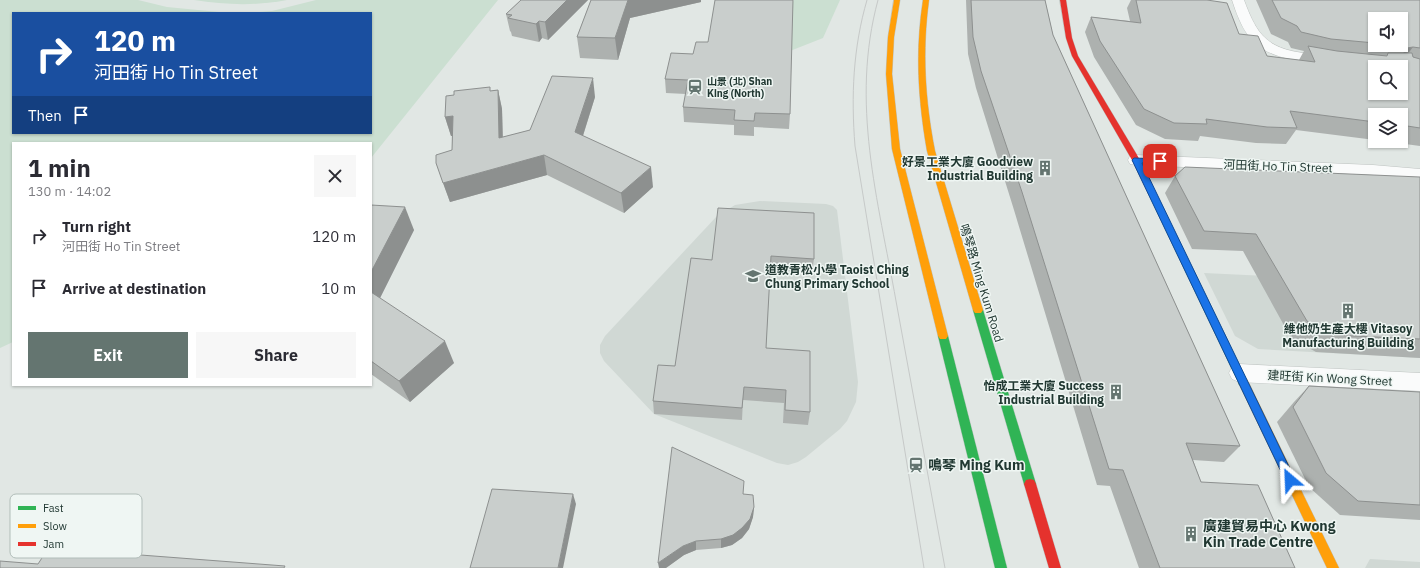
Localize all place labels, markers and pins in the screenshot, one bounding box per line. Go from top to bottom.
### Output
place label: 山景 (北) Shan King (North) [707,75,772,100]
station icon: 山景 (北) Shan King (North) [686,78,704,96]
pin [1143,144,1177,178]
place label: 好景工業大廈 Goodview Industrial Building [902,154,1033,183]
building icon: 好景工業大廈 Goodview Industrial Building [1036,159,1054,177]
place label: 道教青松小學 Taoist Ching Chung Primary School [765,262,909,291]
school or university icon: 道教青松小學 Taoist Ching Chung Primary School [744,267,762,285]
building icon: 維他奶生產大樓 Vitasoy Manufacturing Building [1339,302,1357,320]
place label: 維他奶生產大樓 Vitasoy Manufacturing Building [1282,321,1414,350]
place label: 怡成工業大廈 Success Industrial Building [983,378,1104,407]
building icon: 怡成工業大廈 Success Industrial Building [1107,383,1125,401]
station icon: 鳴琴 Ming Kum [907,456,925,474]
place label: 鳴琴 Ming Kum [928,456,1024,474]
place label: 廣建貿易中心 Kwong Kin Trade Centre [1203,517,1336,551]
building icon: 廣建貿易中心 Kwong Kin Trade Centre [1182,525,1200,543]

